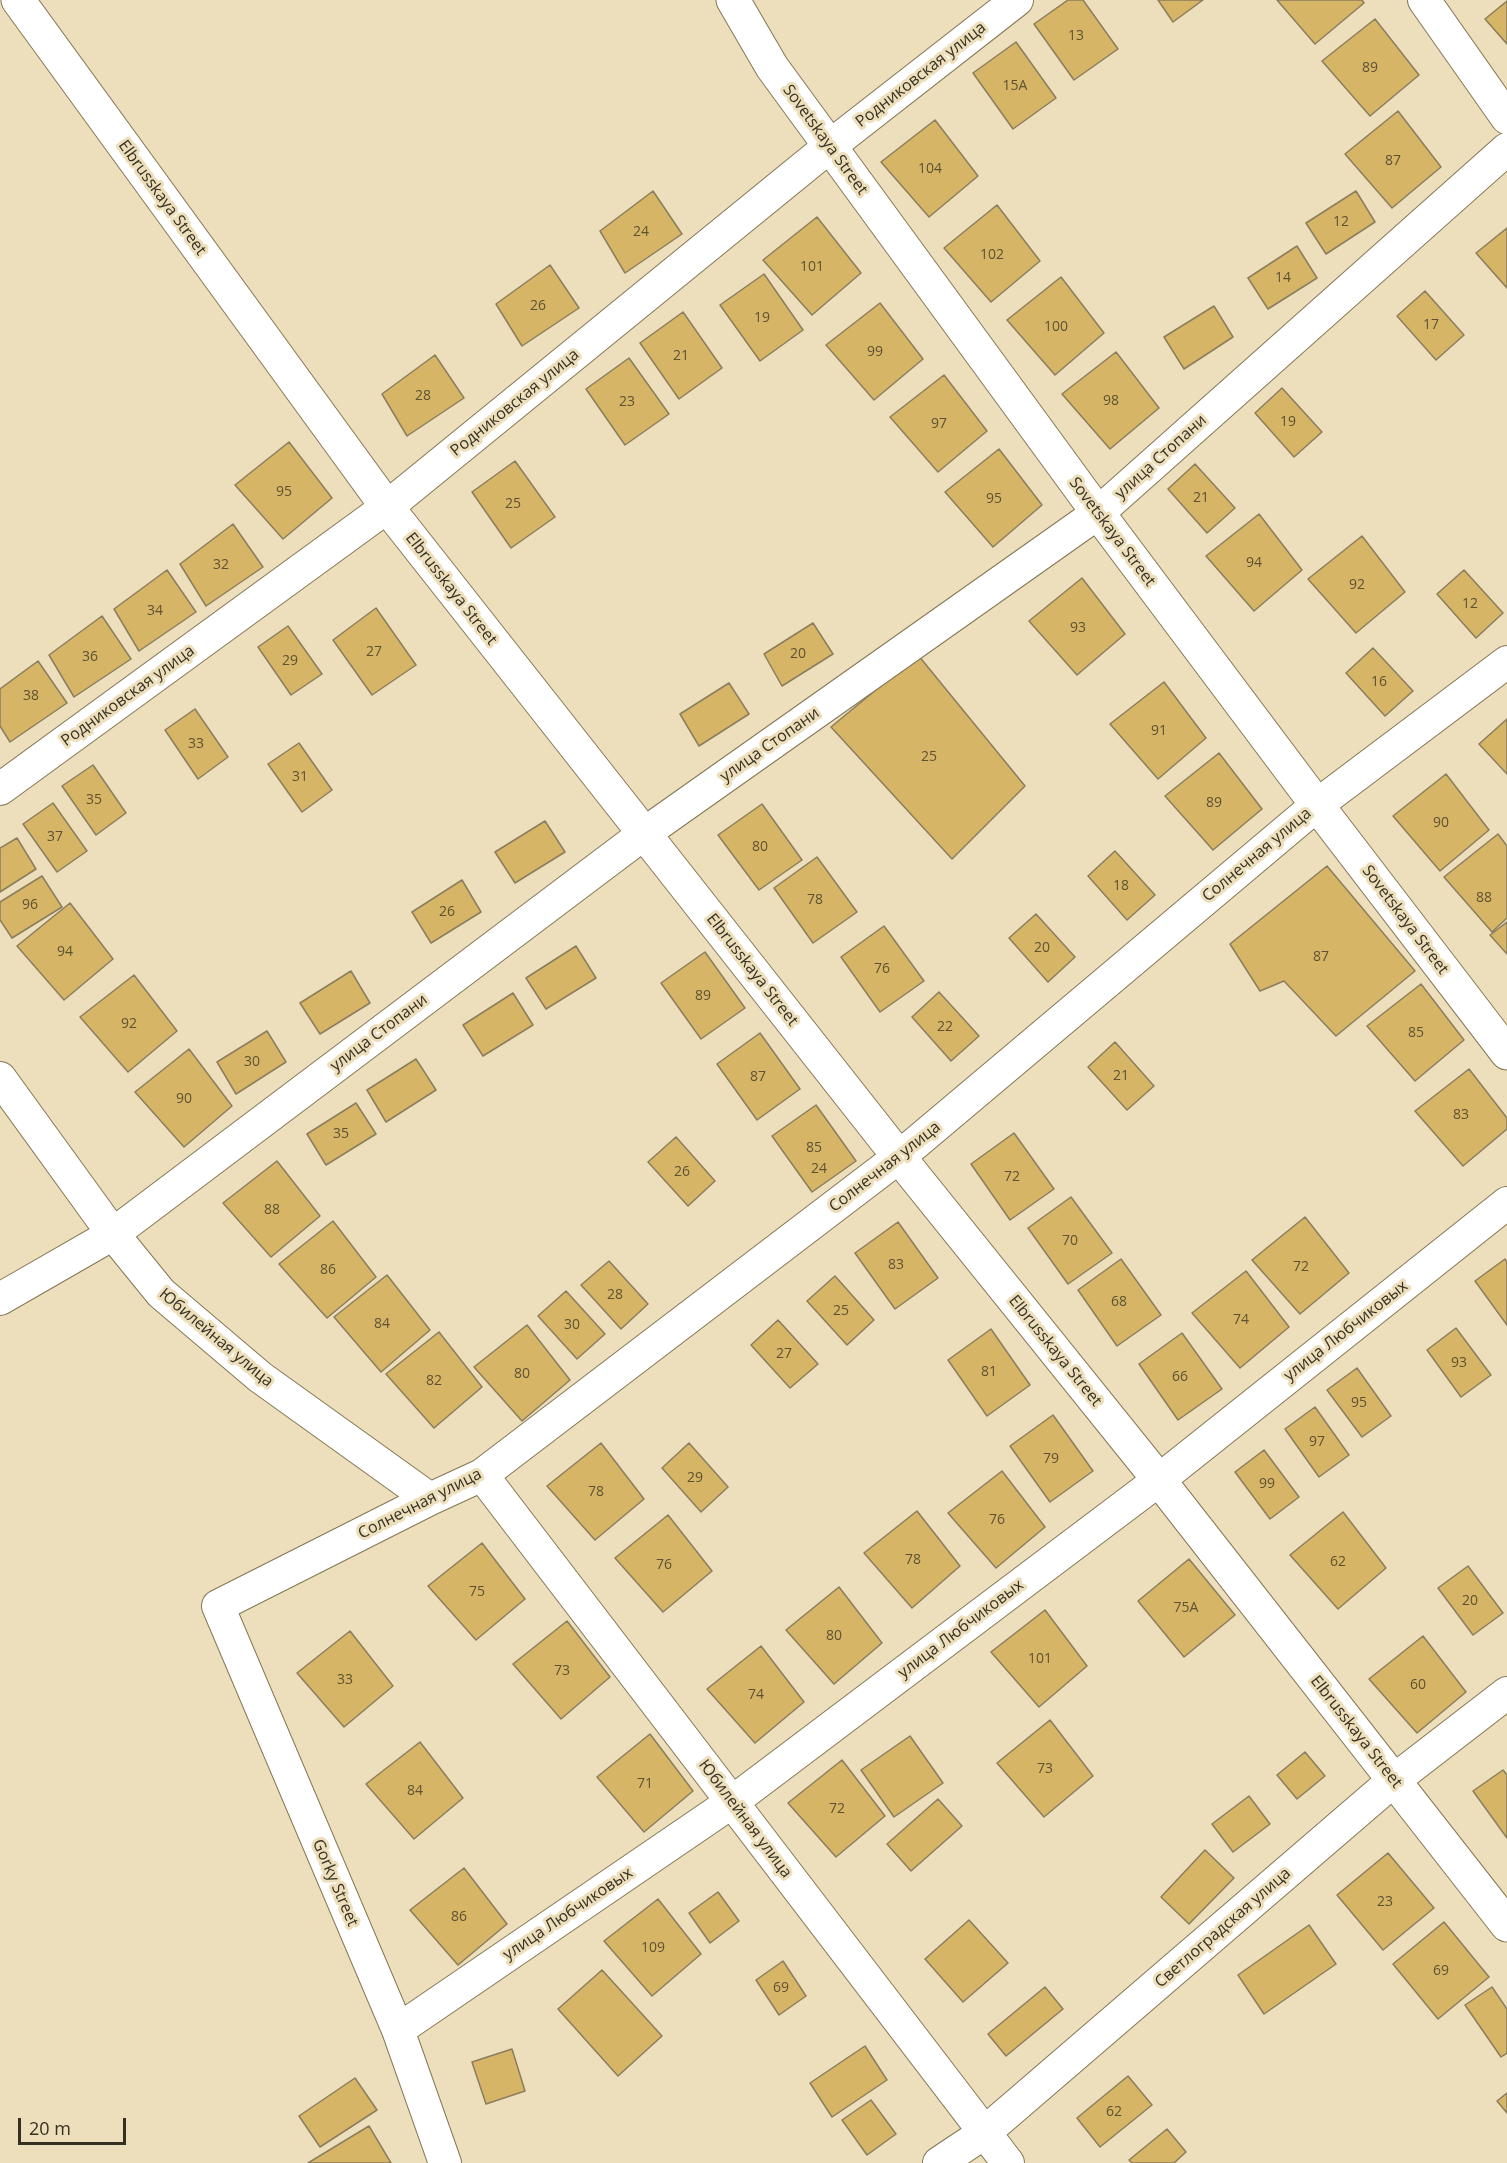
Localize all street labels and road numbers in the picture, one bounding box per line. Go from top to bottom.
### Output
street label: Родниковская улица [852,18,990,132]
street label: Sovetskaya Street [779,81,871,199]
street label: Elbrusskaya Street [114,137,210,259]
street label: Родниковская улица [447,345,583,461]
street label: улица Стопани [1111,411,1211,503]
street label: Sovetskaya Street [1065,474,1159,590]
street label: Elbrusskaya Street [401,529,501,649]
street label: Родниковская улица [58,641,198,751]
street label: улица Стопани [717,704,823,786]
street label: Солнечная улица [1199,804,1315,906]
street label: Sovetskaya Street [1358,862,1452,978]
street label: Elbrusskaya Street [702,910,802,1030]
street label: улица Стопани [327,990,431,1076]
street label: Солнечная улица [826,1118,944,1216]
street label: улица Любчиковых [1280,1277,1412,1385]
street label: Юбилейная улица [155,1285,277,1391]
street label: Elbrusskaya Street [1004,1292,1106,1410]
street label: Солнечная улица [355,1465,485,1543]
street label: улица Любчиковых [895,1576,1027,1682]
street label: Elbrusskaya Street [1306,1672,1406,1792]
street label: Юбилейная улица [694,1756,796,1882]
street label: Gorky Street [308,1836,362,1930]
street label: улица Любчиковых [500,1864,636,1964]
street label: Светлоградская улица [1151,1864,1295,1992]

